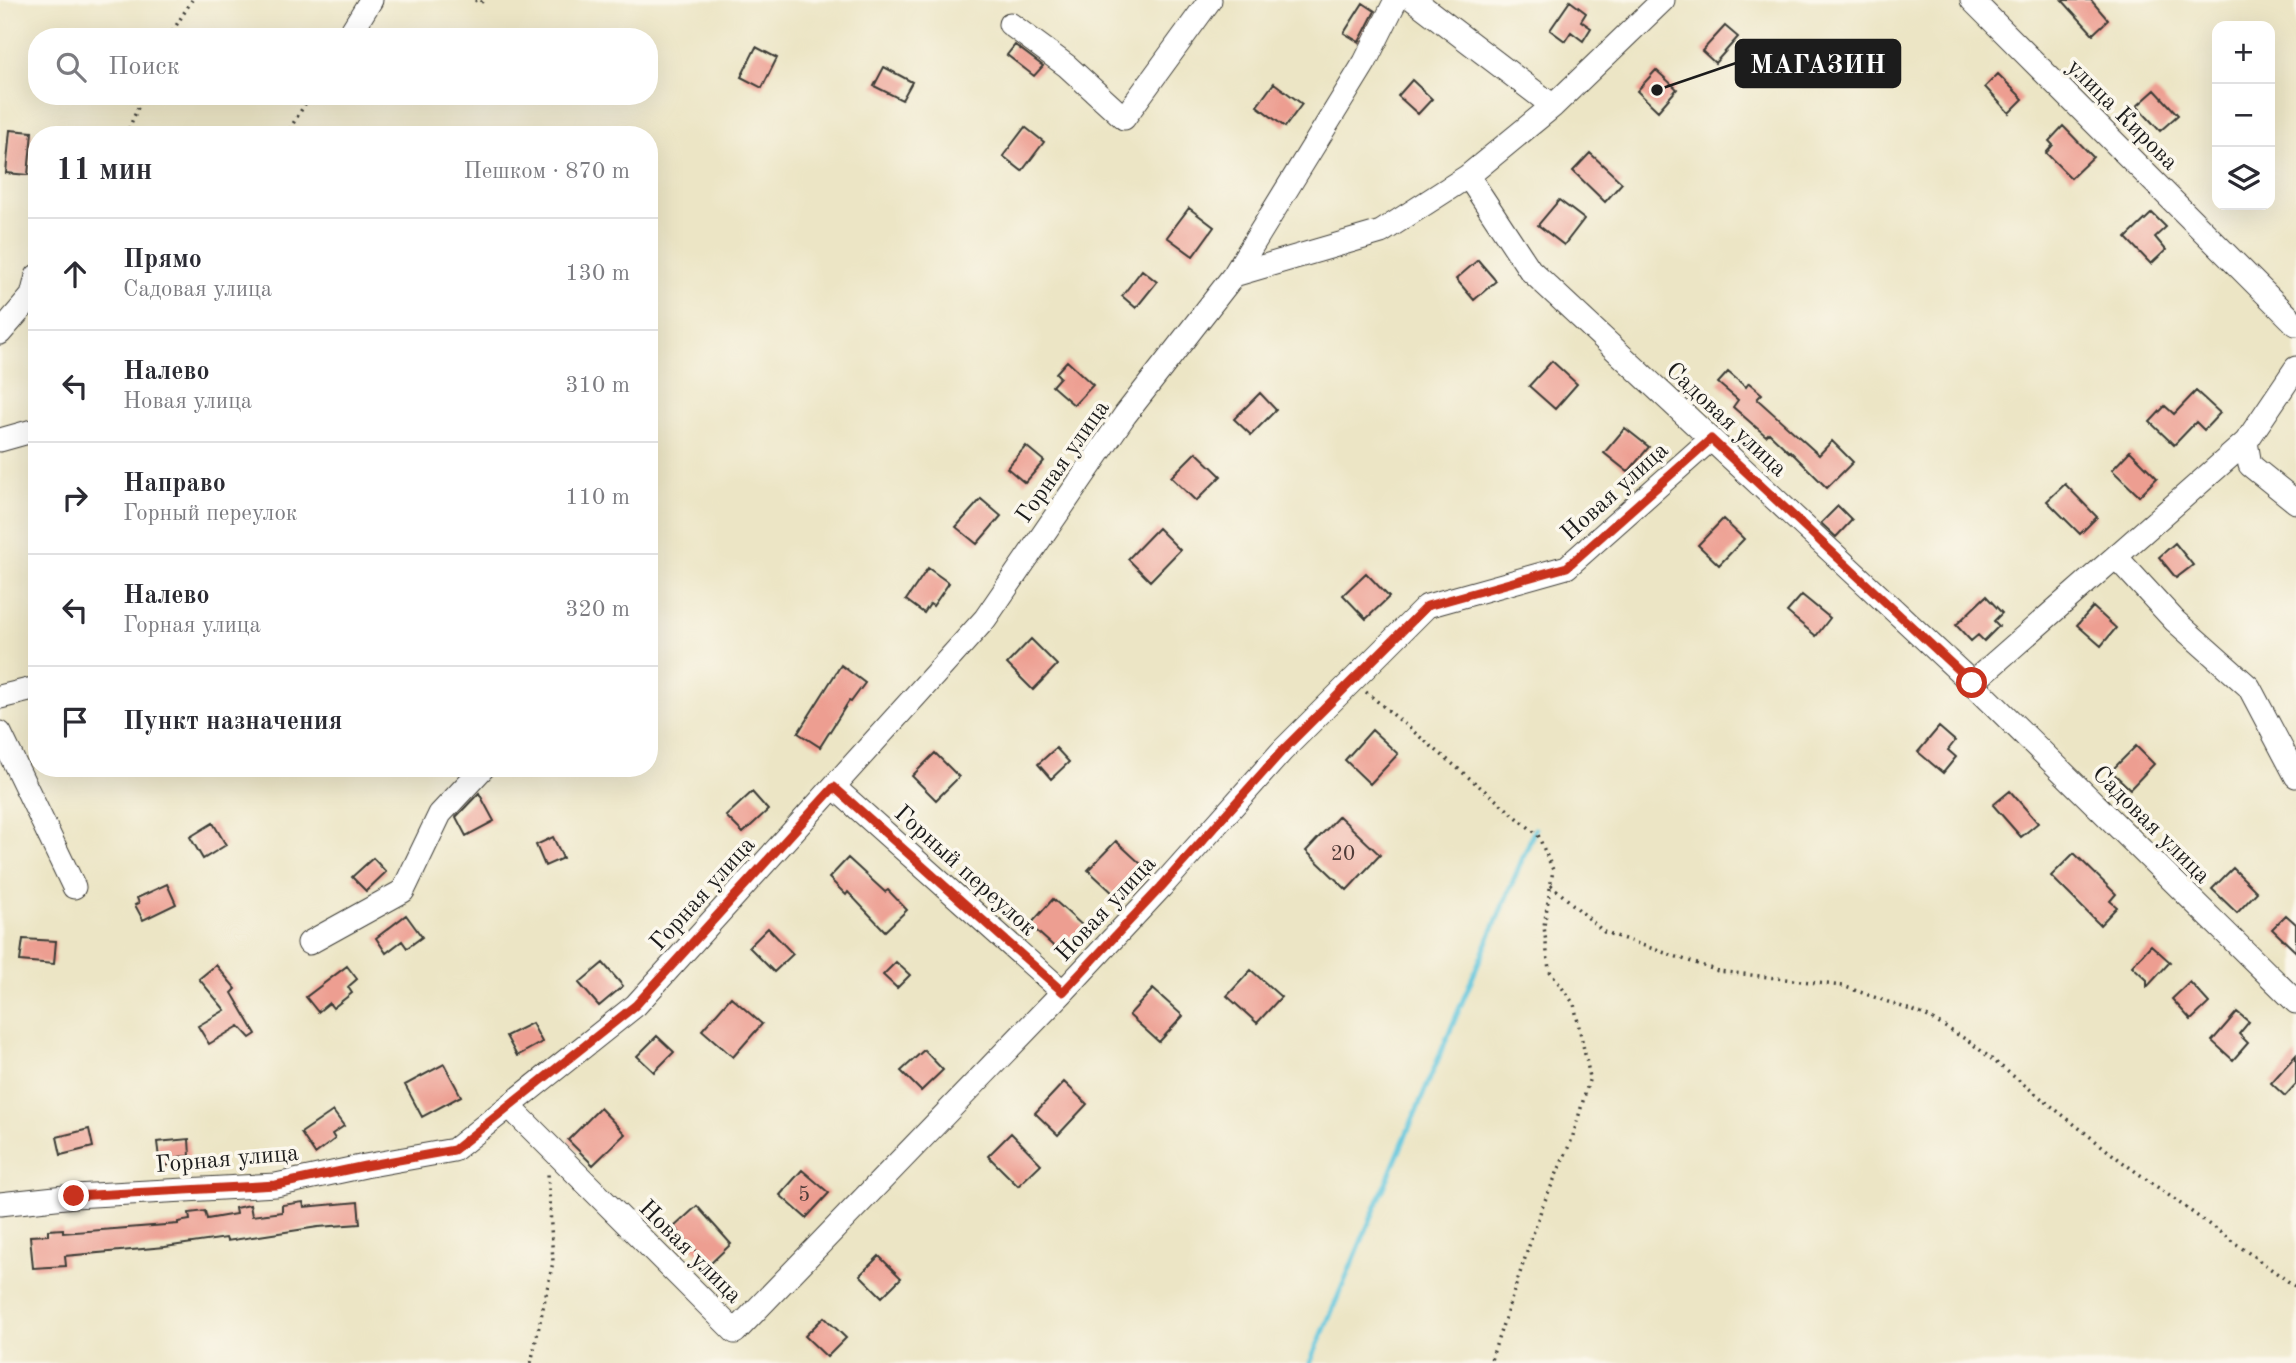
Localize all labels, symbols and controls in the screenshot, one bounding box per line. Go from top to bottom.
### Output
map controls [2212,21,2275,210]
button: + [2212,21,2275,84]
search box [28,28,658,105]
callout: МАГАЗИН [1736,40,1900,87]
icon: search [52,48,90,86]
text: МАГАЗИН [1750,53,1886,79]
text: Поиск [108,54,180,80]
street label: улица Кирова [2061,55,2182,176]
button: − [2212,84,2275,147]
button: layers [2212,147,2275,210]
text: 11 мин [56,156,153,186]
text: Пешком · 870 m [464,160,630,183]
text: Прямо [123,247,202,273]
icon: ahead [56,255,94,293]
text: 130 m [565,262,630,285]
text: Садовая улица [123,278,272,301]
text: Налево [123,359,210,385]
street label: Садовая улица [1661,359,1791,482]
icon: left [56,367,94,405]
text: 310 m [565,374,630,397]
text: Новая улица [123,390,252,413]
street label: Горная улица [1013,396,1115,528]
street label: Новая улица [1557,438,1674,547]
text: Направо [123,471,226,497]
icon: right [56,479,94,517]
text: 110 m [565,486,630,509]
text: Горный переулок [123,502,297,525]
text: Налево [123,583,210,609]
icon: left [56,591,94,629]
text: 320 m [565,598,630,621]
text: Горная улица [123,614,261,637]
route start [1956,667,1987,698]
icon: arrive [56,703,94,741]
text: Пункт назначения [123,709,342,735]
street label: Садовая улица [2087,762,2214,889]
street label: Горный переулок [889,802,1040,941]
street label: Горная улица [646,833,761,956]
house number: 20 [1331,844,1355,865]
street label: Новая улица [1052,852,1161,967]
street label: Горная улица [154,1142,300,1178]
route end [58,1180,89,1211]
house number: 5 [798,1185,810,1206]
street label: Новая улица [633,1196,746,1309]

